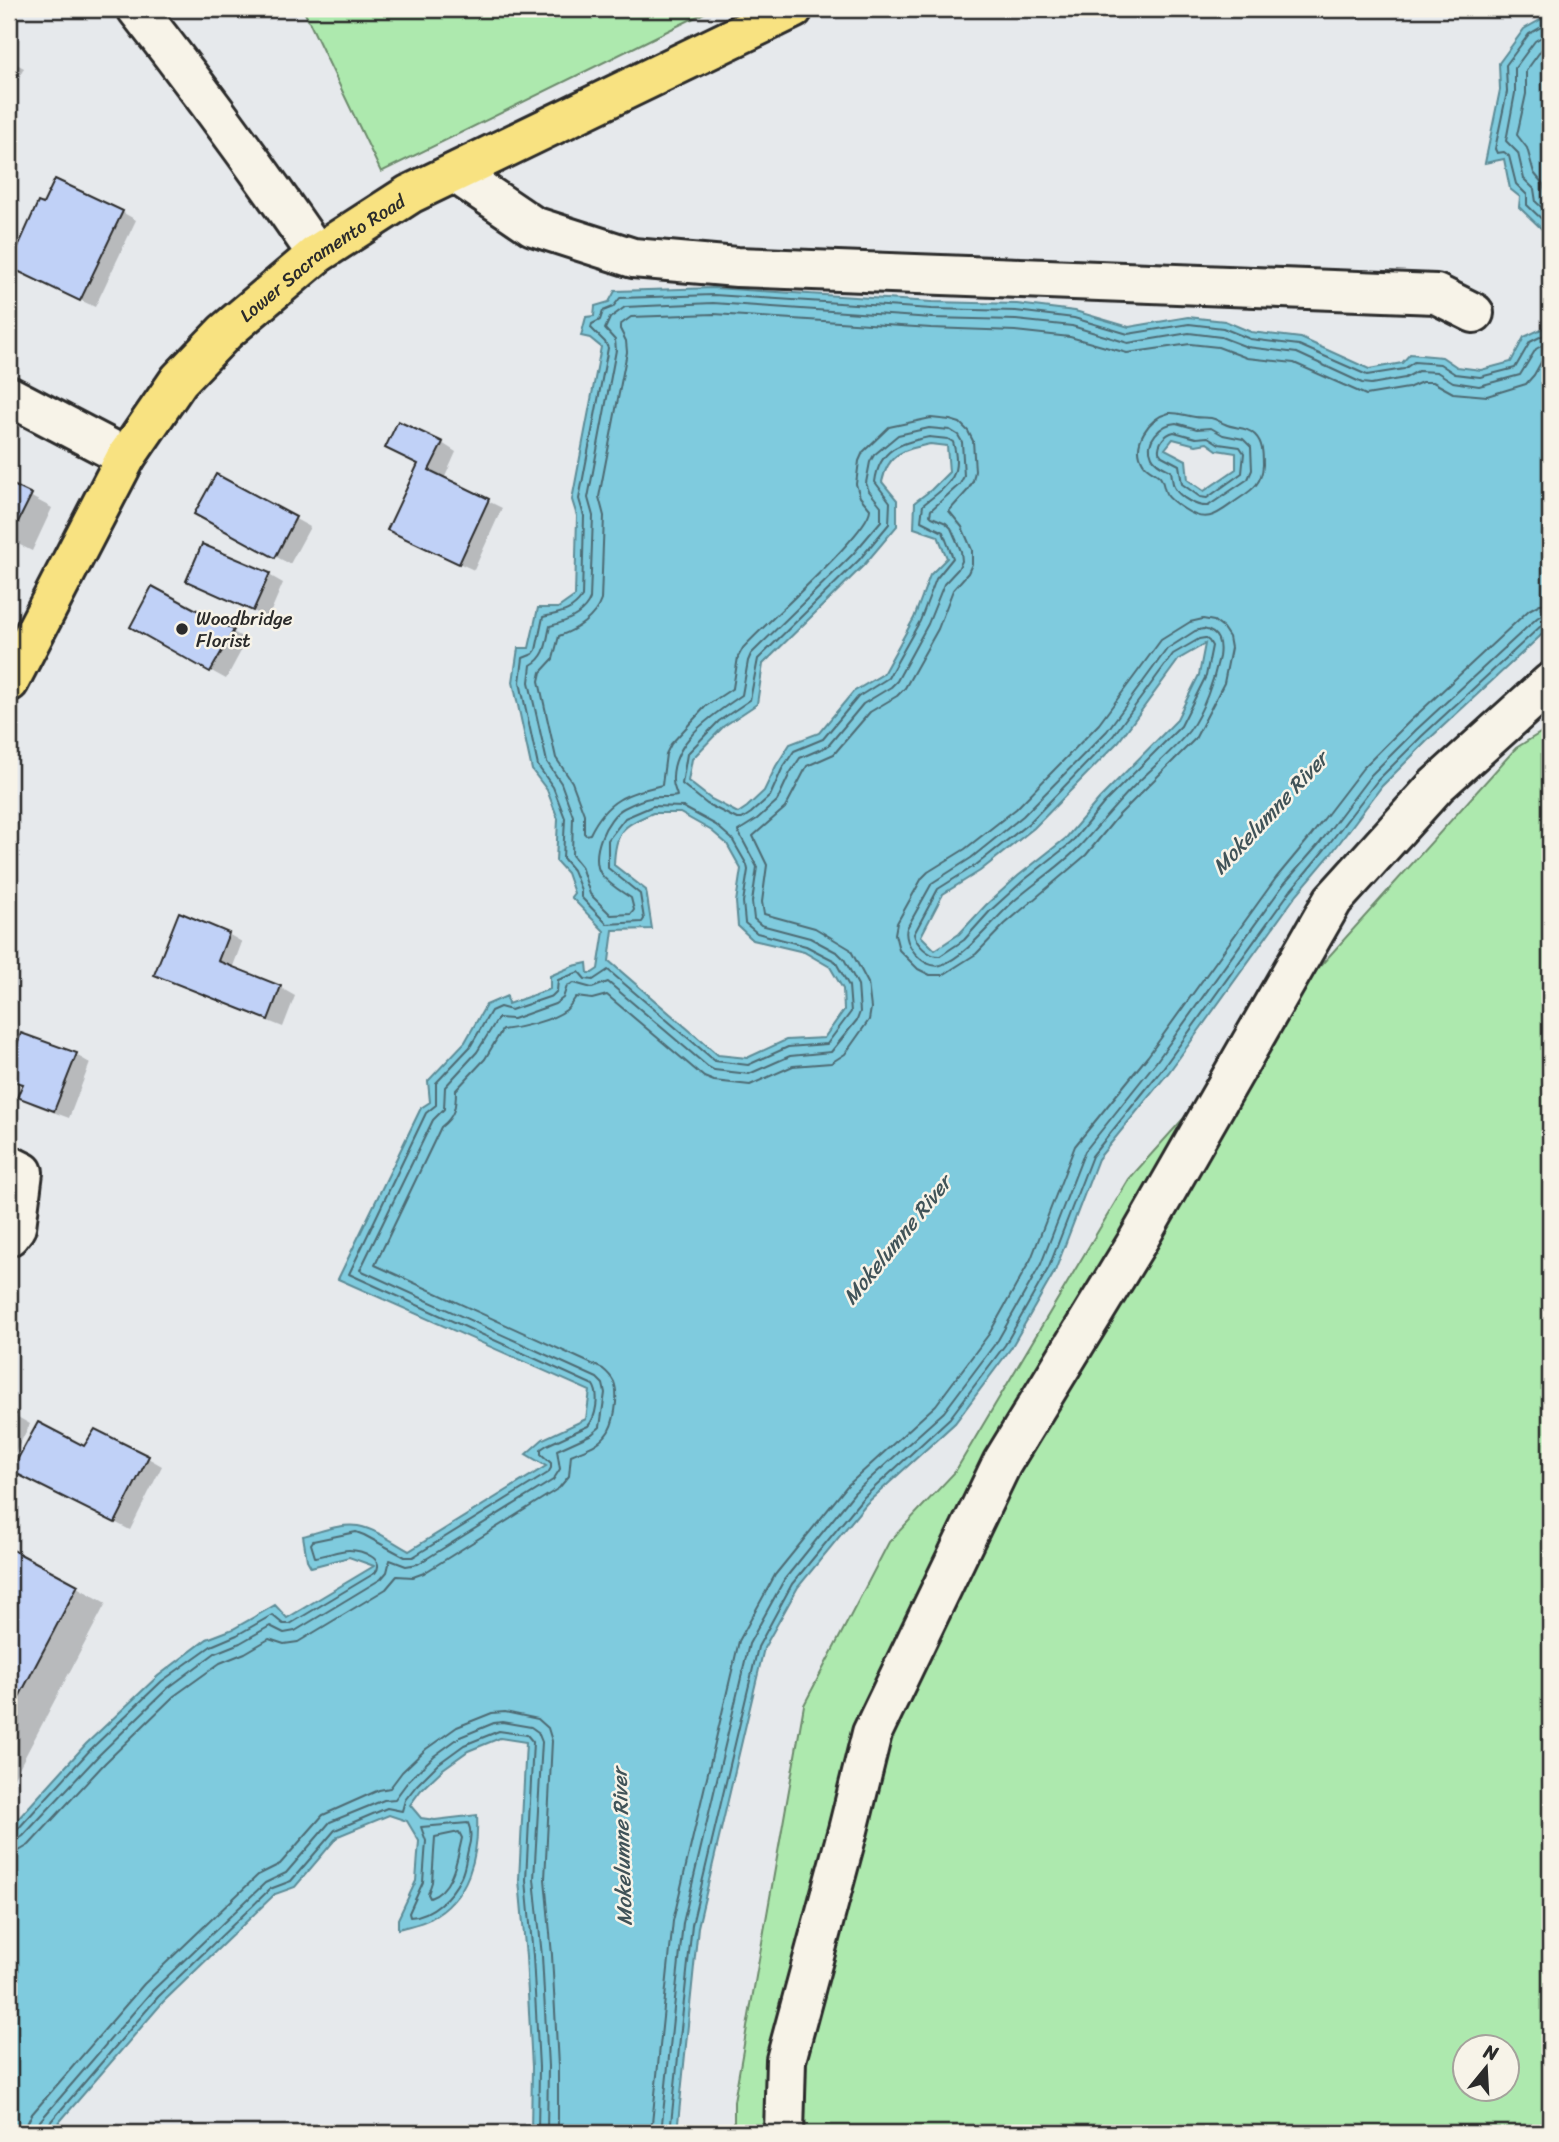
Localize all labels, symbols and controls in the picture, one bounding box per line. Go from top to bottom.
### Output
street label: Lower Sacramento Road [231,184,413,330]
place label: Woodbridge Florist [196,602,293,657]
marker: Woodbridge Florist [174,621,190,637]
water label: Mokelumne River [1202,740,1340,884]
water label: Mokelumne River [833,1164,964,1313]
water label: Mokelumne River [600,1764,644,1926]
north arrow [1450,2034,1520,2104]
text: N [1479,2034,1503,2070]

